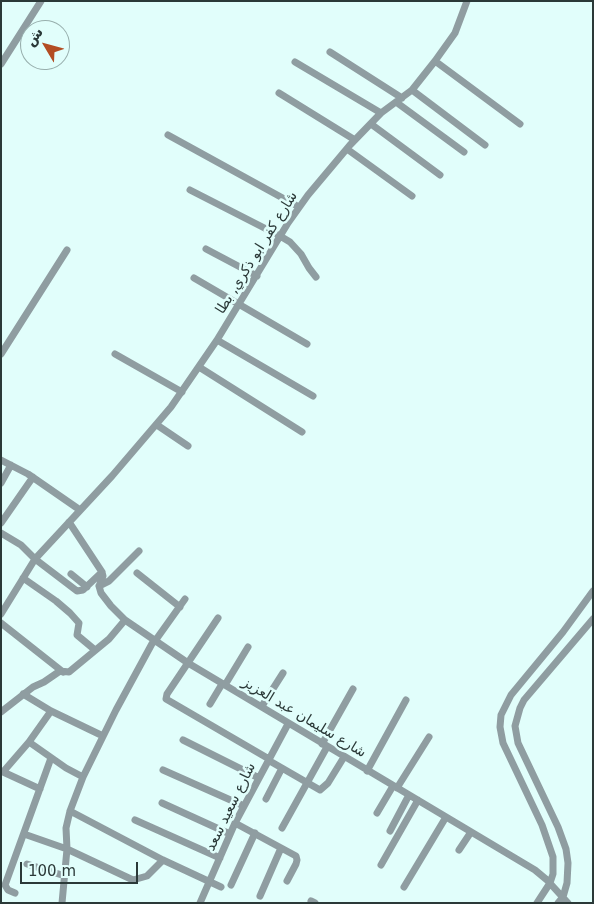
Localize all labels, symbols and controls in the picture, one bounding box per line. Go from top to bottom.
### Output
north arrow [20,20,70,70]
text: ش [22,24,46,49]
street label: شارع كفر ابو ذكري, بطا [212,189,302,317]
street label: شارع سليمان عبد العزيز [239,674,369,762]
street label: شارع سعيد سعد [202,760,260,854]
scale bar [22,852,140,884]
text: 100 m [28,862,76,880]

